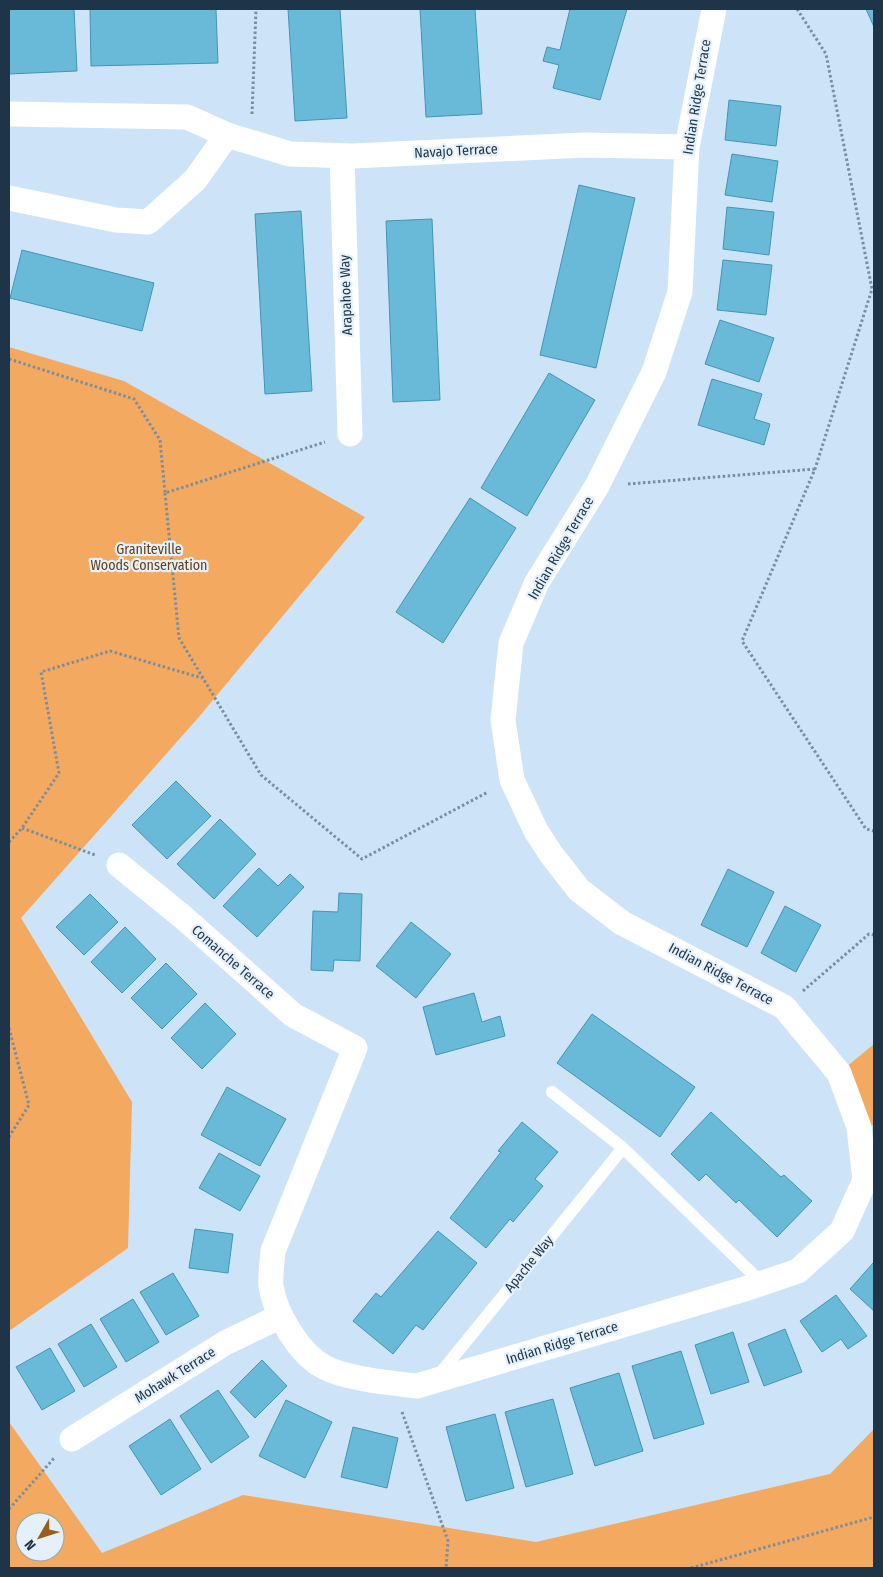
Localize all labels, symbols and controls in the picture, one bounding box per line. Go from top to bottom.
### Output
street label: Indian Ridge Terrace [680,38,715,156]
street label: Navajo Terrace [414,140,498,162]
street label: Arapahoe Way [336,254,356,336]
street label: Indian Ridge Terrace [525,493,597,603]
park label: Graniteville Woods Conservation [91,541,207,574]
street label: Comanche Terrace [188,921,278,1003]
street label: Indian Ridge Terrace [666,939,776,1009]
street label: Apache Way [501,1232,558,1296]
street label: Indian Ridge Terrace [504,1318,620,1368]
street label: Mohawk Terrace [132,1343,219,1407]
north arrow [15,1512,65,1562]
text: N [21,1536,40,1553]

